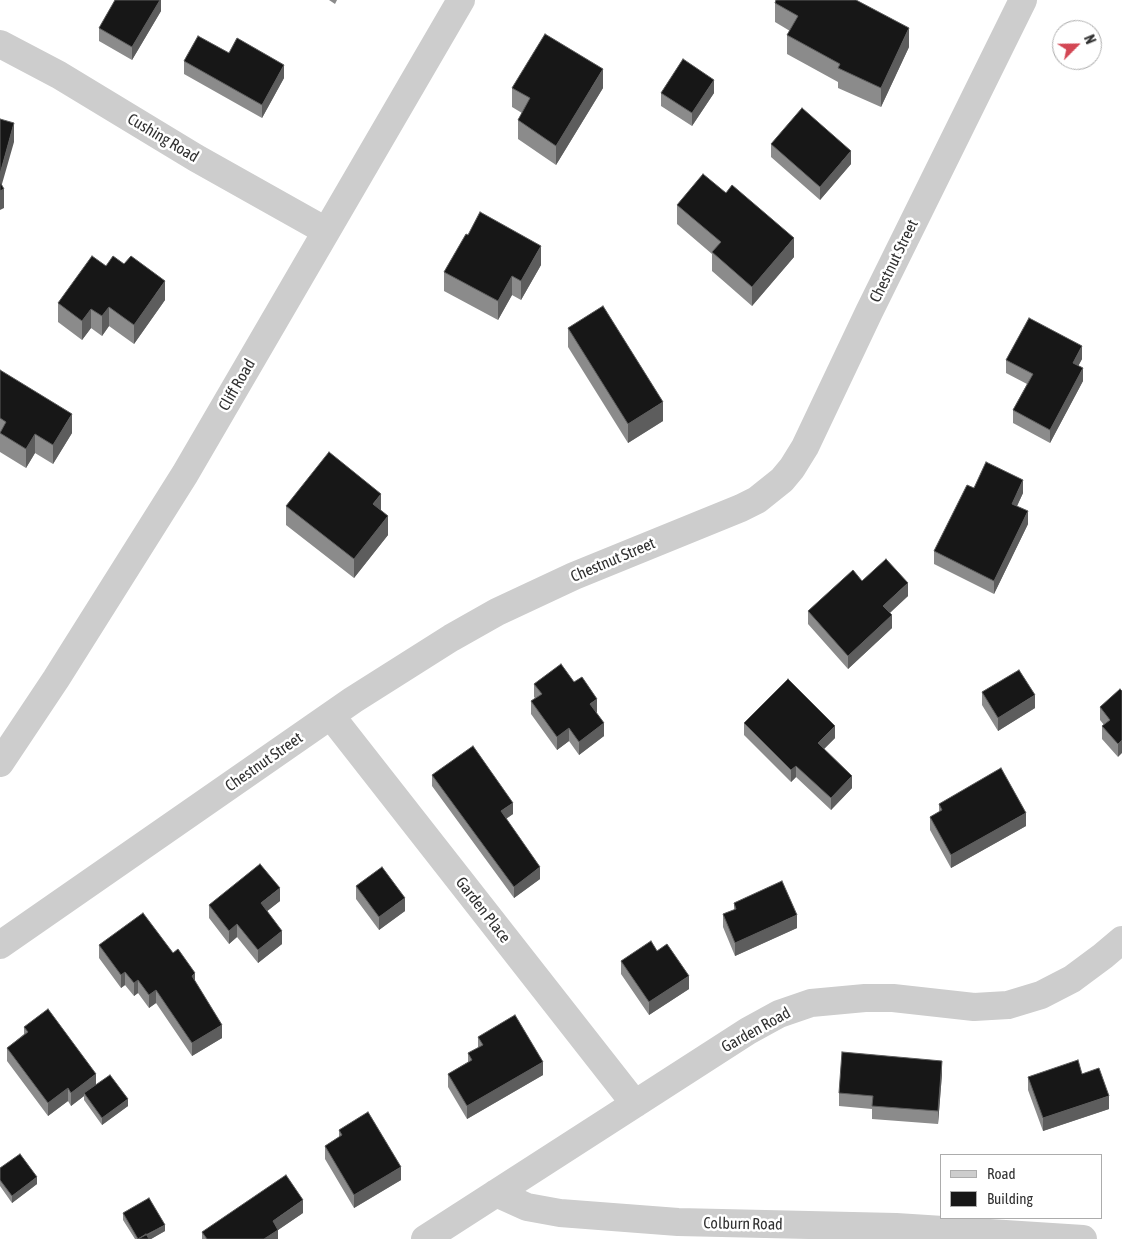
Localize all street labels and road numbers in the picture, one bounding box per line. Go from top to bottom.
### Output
street label: Cushing Road [124,109,202,167]
street label: Chestnut Street [866,216,922,306]
street label: Cliff Road [215,356,259,414]
street label: Chestnut Street [568,534,658,586]
street label: Chestnut Street [222,728,306,796]
street label: Garden Place [451,873,515,947]
street label: Garden Road [718,1003,794,1057]
street label: Colburn Road [703,1214,783,1234]

